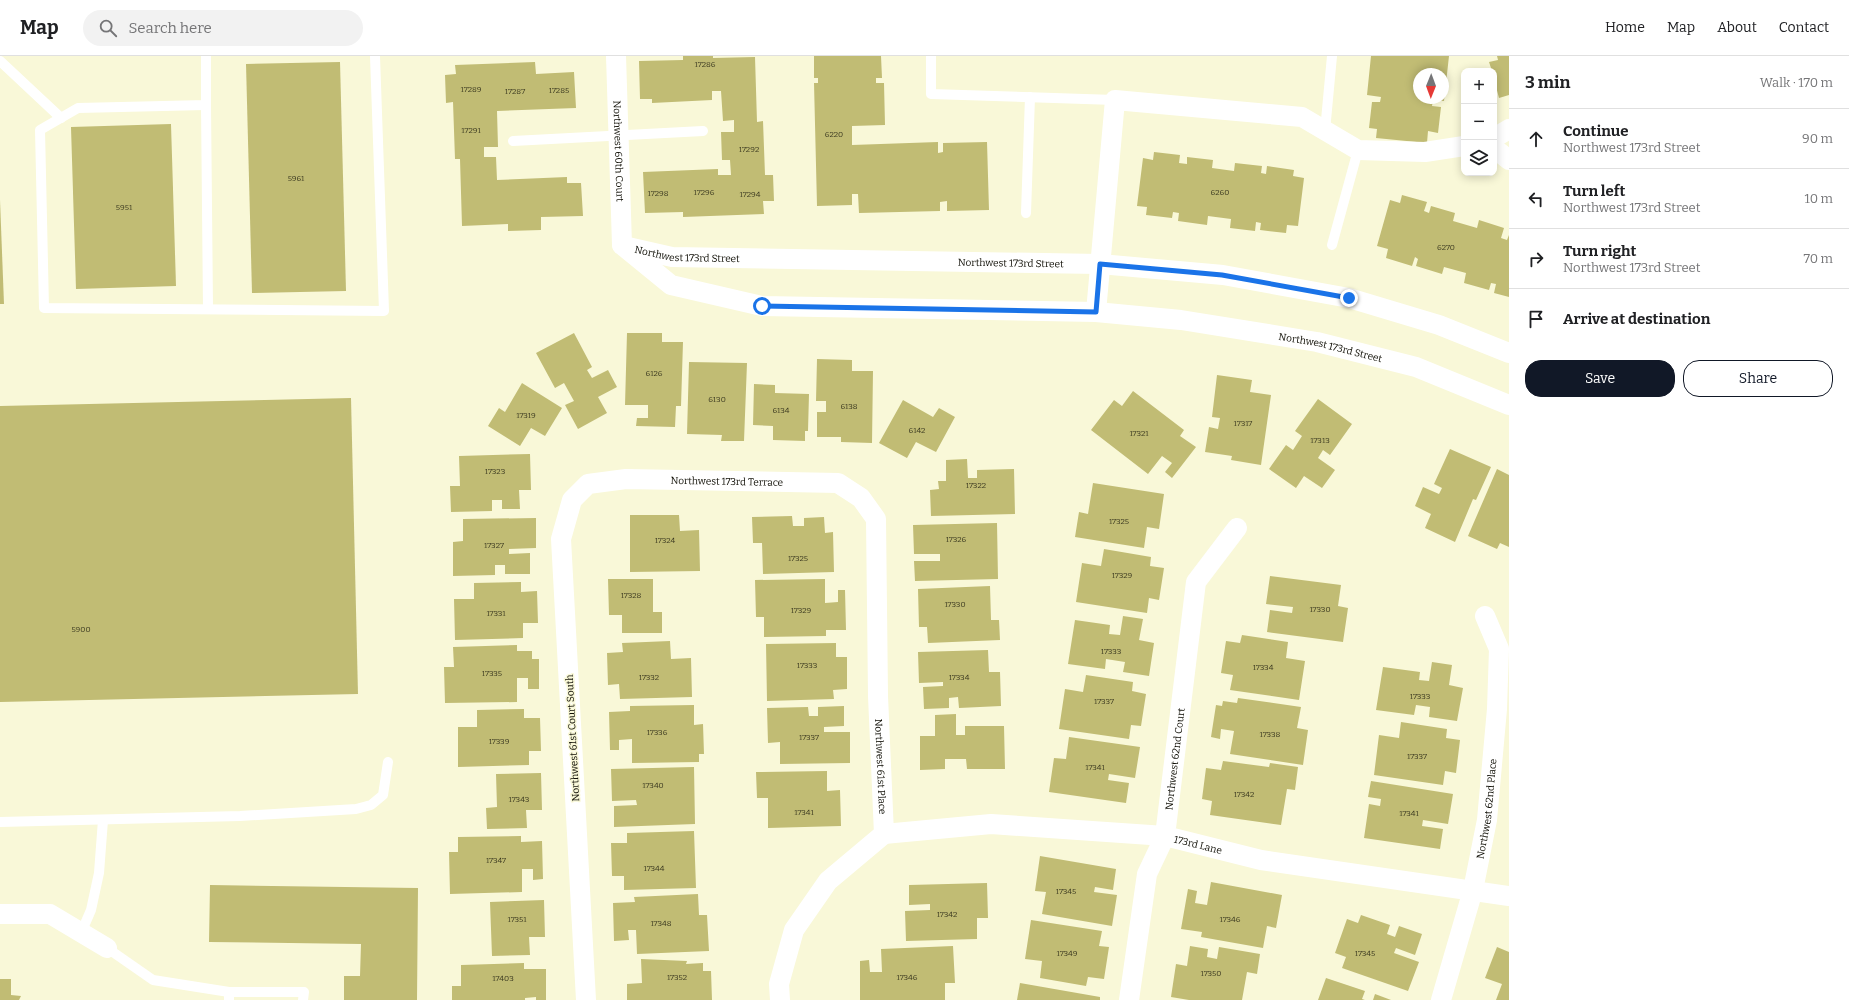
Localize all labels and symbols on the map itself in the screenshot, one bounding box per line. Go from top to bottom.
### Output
house number: 17286 [695,60,716,69]
north arrow [1413,68,1449,104]
house number: 17289 [461,85,482,94]
house number: 17285 [549,86,569,95]
house number: 17287 [505,87,525,96]
street label: Northwest 60th Court [610,100,626,202]
house number: 17291 [461,126,481,135]
house number: 6220 [825,130,843,139]
house number: 17292 [739,145,759,154]
house number: 5961 [288,174,305,183]
house number: 17296 [694,188,715,197]
house number: 6260 [1211,188,1229,197]
house number: 17298 [648,189,669,198]
house number: 17294 [740,190,761,199]
house number: 5951 [116,203,133,212]
house number: 6270 [1437,243,1455,252]
street label: Northwest 173rd Street [633,244,740,265]
street label: Northwest 173rd Street [958,257,1064,270]
route end [1340,289,1358,307]
route start [753,297,771,315]
street label: Northwest 173rd Street [1278,331,1384,365]
house number: 6126 [646,369,663,378]
house number: 6130 [708,395,726,404]
house number: 6138 [840,402,858,411]
house number: 6134 [772,406,790,415]
house number: 17319 [516,411,536,420]
house number: 17317 [1234,419,1252,428]
house number: 6142 [909,426,925,435]
house number: 17321 [1129,429,1149,438]
house number: 17313 [1310,436,1330,445]
house number: 17323 [485,467,506,476]
street label: Northwest 173rd Terrace [670,475,783,489]
house number: 17322 [966,481,986,490]
house number: 17325 [1109,517,1129,526]
house number: 17326 [946,535,967,544]
house number: 17324 [655,536,676,545]
house number: 17327 [484,541,504,550]
house number: 17325 [788,554,808,563]
house number: 17329 [1112,571,1133,580]
house number: 17328 [621,591,642,600]
house number: 17330 [944,600,966,609]
house number: 17330 [1309,605,1331,614]
house number: 17329 [791,606,812,615]
house number: 17331 [486,609,506,618]
house number: 5900 [71,625,91,634]
house number: 17333 [1101,647,1122,656]
house number: 17333 [797,661,818,670]
house number: 17334 [1253,663,1274,672]
house number: 17335 [482,669,502,678]
street label: Northwest 61st Court South [564,673,582,802]
house number: 17332 [639,673,659,682]
house number: 17334 [949,673,970,682]
house number: 17333 [1410,692,1431,701]
house number: 17337 [1094,697,1114,706]
street label: Northwest 62nd Court [1163,707,1188,811]
street label: Northwest 61st Place [872,718,888,815]
house number: 17336 [647,728,668,737]
house number: 17338 [1260,730,1281,739]
house number: 17337 [799,733,819,742]
house number: 17339 [489,737,510,746]
house number: 17337 [1407,752,1427,761]
street label: Northwest 62nd Place [1474,758,1500,860]
house number: 17341 [1085,763,1105,772]
house number: 17340 [642,781,664,790]
house number: 17342 [1234,790,1254,799]
house number: 17343 [509,795,530,804]
house number: 17341 [794,808,814,817]
house number: 17341 [1399,809,1419,818]
street label: 173rd Lane [1173,833,1223,857]
house number: 17347 [486,856,506,865]
house number: 17344 [644,864,665,873]
house number: 17345 [1056,887,1076,896]
house number: 17342 [937,910,957,919]
house number: 17351 [507,915,527,924]
house number: 17346 [1220,915,1241,924]
house number: 17348 [650,919,672,928]
house number: 17349 [1057,949,1078,958]
house number: 17345 [1355,949,1375,958]
house number: 17350 [1201,969,1221,978]
house number: 17352 [667,973,687,982]
house number: 17346 [897,973,918,982]
house number: 17403 [492,974,514,983]

